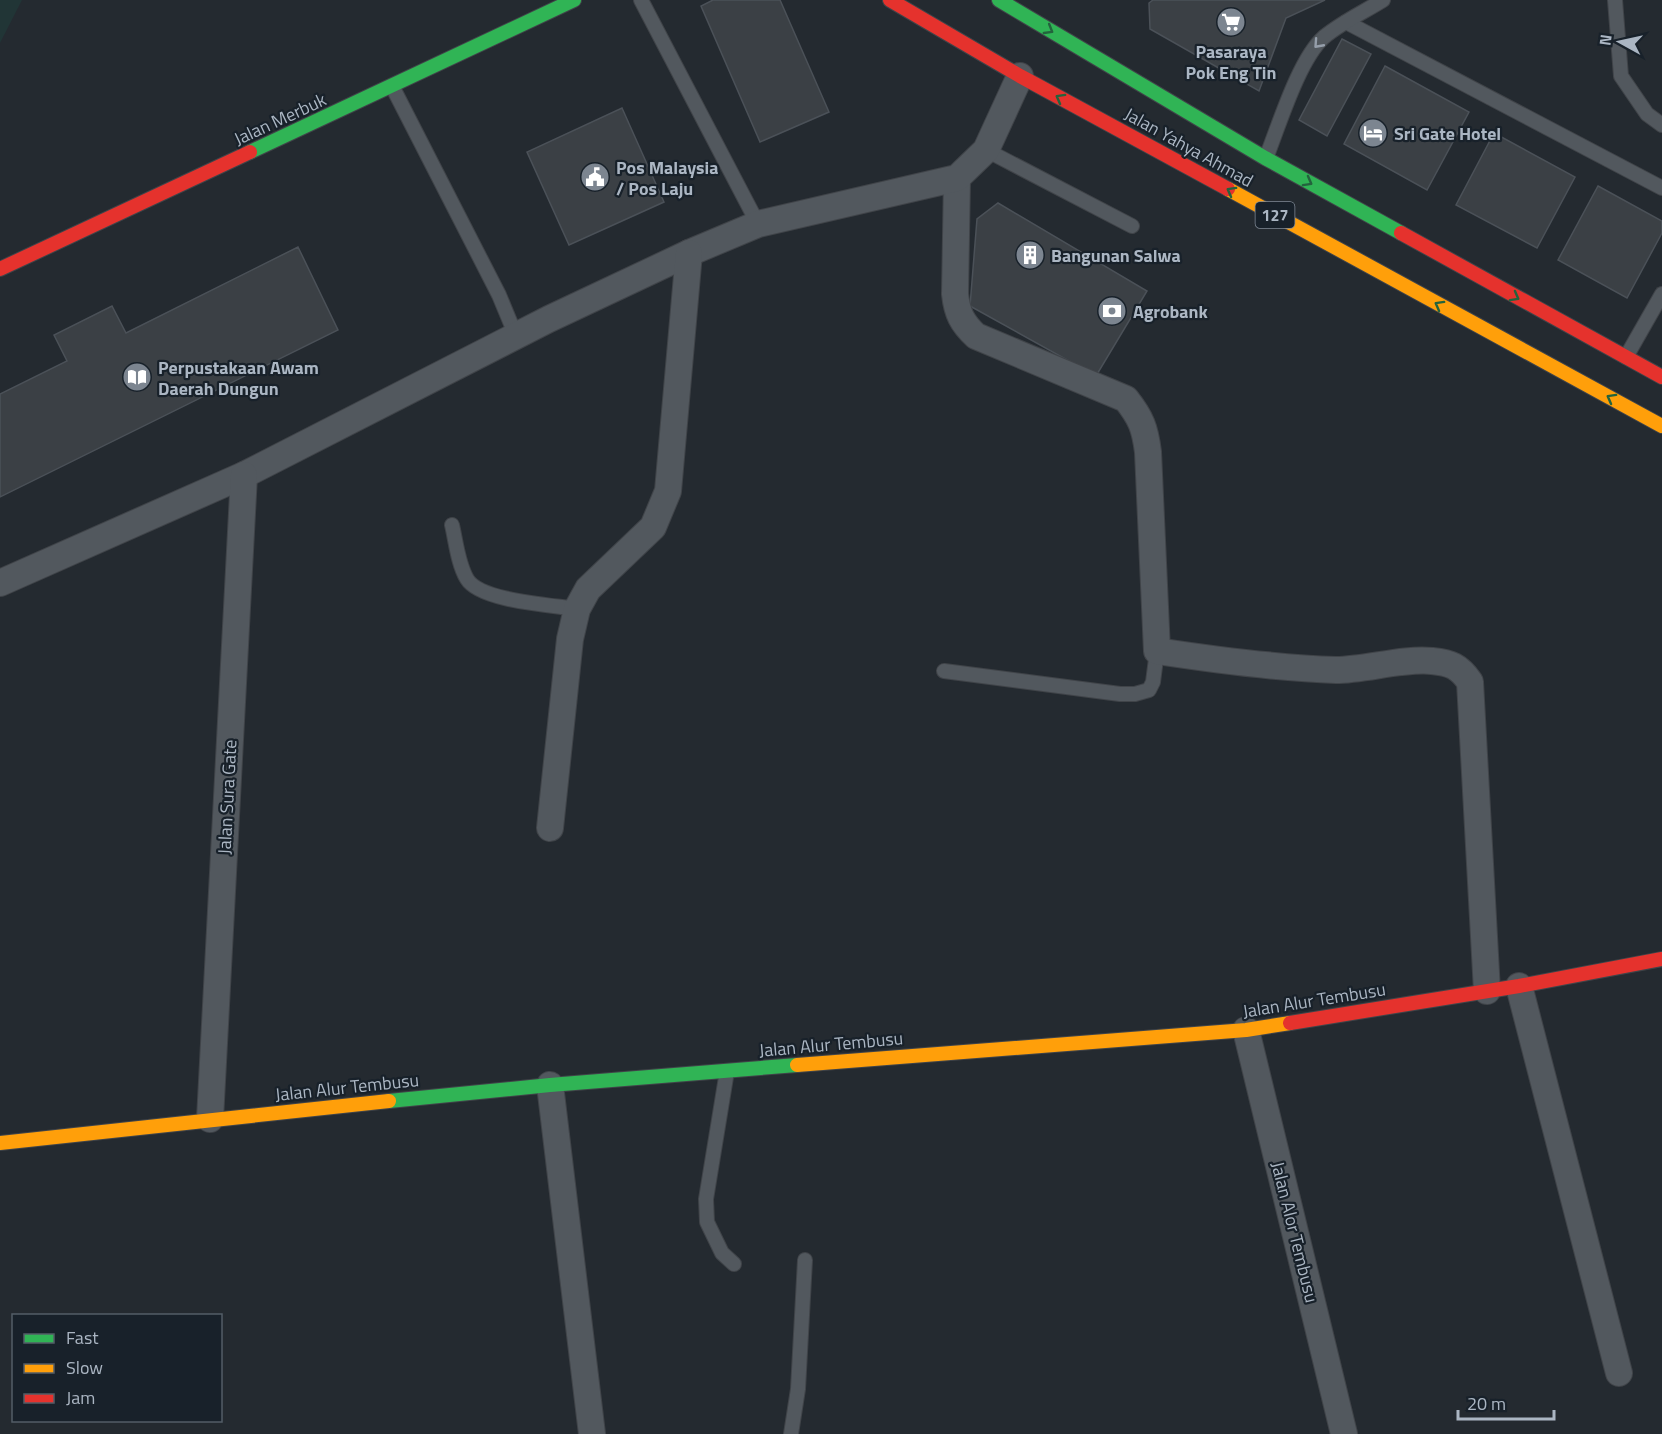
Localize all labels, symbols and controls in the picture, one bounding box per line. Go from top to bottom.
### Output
supermarket icon: Pasaraya Pok Eng Tin [1215,6,1247,38]
north arrow [1590,12,1650,72]
one-way arrow [1043,22,1053,34]
text: N [1592,33,1618,47]
place label: Pasaraya Pok Eng Tin [1186,38,1276,86]
one-way arrow [1314,38,1325,48]
street label: Jalan Merbuk [229,86,331,152]
one-way arrow [1056,94,1066,105]
street label: Jalan Yahya Ahmad [1120,100,1258,194]
hotel icon: Sri Gate Hotel [1357,117,1389,149]
place label: Sri Gate Hotel [1394,120,1501,147]
place label: Pos Malaysia / Pos Laju [616,154,718,202]
public building icon: Pos Malaysia / Pos Laju [579,161,611,193]
one-way arrow [1302,175,1312,186]
one-way arrow [1227,187,1238,198]
road number: 127 [1256,202,1294,228]
building icon: Bangunan Salwa [1014,239,1046,271]
place label: Bangunan Salwa [1051,242,1181,269]
one-way arrow [1509,290,1519,301]
bank icon: Agrobank [1096,295,1128,327]
place label: Agrobank [1133,298,1209,325]
one-way arrow [1435,301,1446,312]
place label: Perpustakaan Awam Daerah Dungun [158,354,319,402]
library icon: Perpustakaan Awam Daerah Dungun [121,361,153,393]
one-way arrow [1606,394,1617,405]
street label: Jalan Sura Gate [211,739,243,855]
street label: Jalan Alur Tembusu [1240,975,1388,1025]
street label: Jalan Alur Tembusu [758,1024,904,1064]
street label: Jalan Alur Tembusu [274,1066,420,1108]
street label: Jalan Alor Tembusu [1264,1159,1326,1305]
legend [12,1314,222,1422]
text: Fast [66,1324,99,1351]
text: Slow [66,1354,103,1381]
scale bar [1458,1383,1554,1421]
text: Jam [66,1384,95,1411]
text: 20 m [1467,1390,1506,1417]

